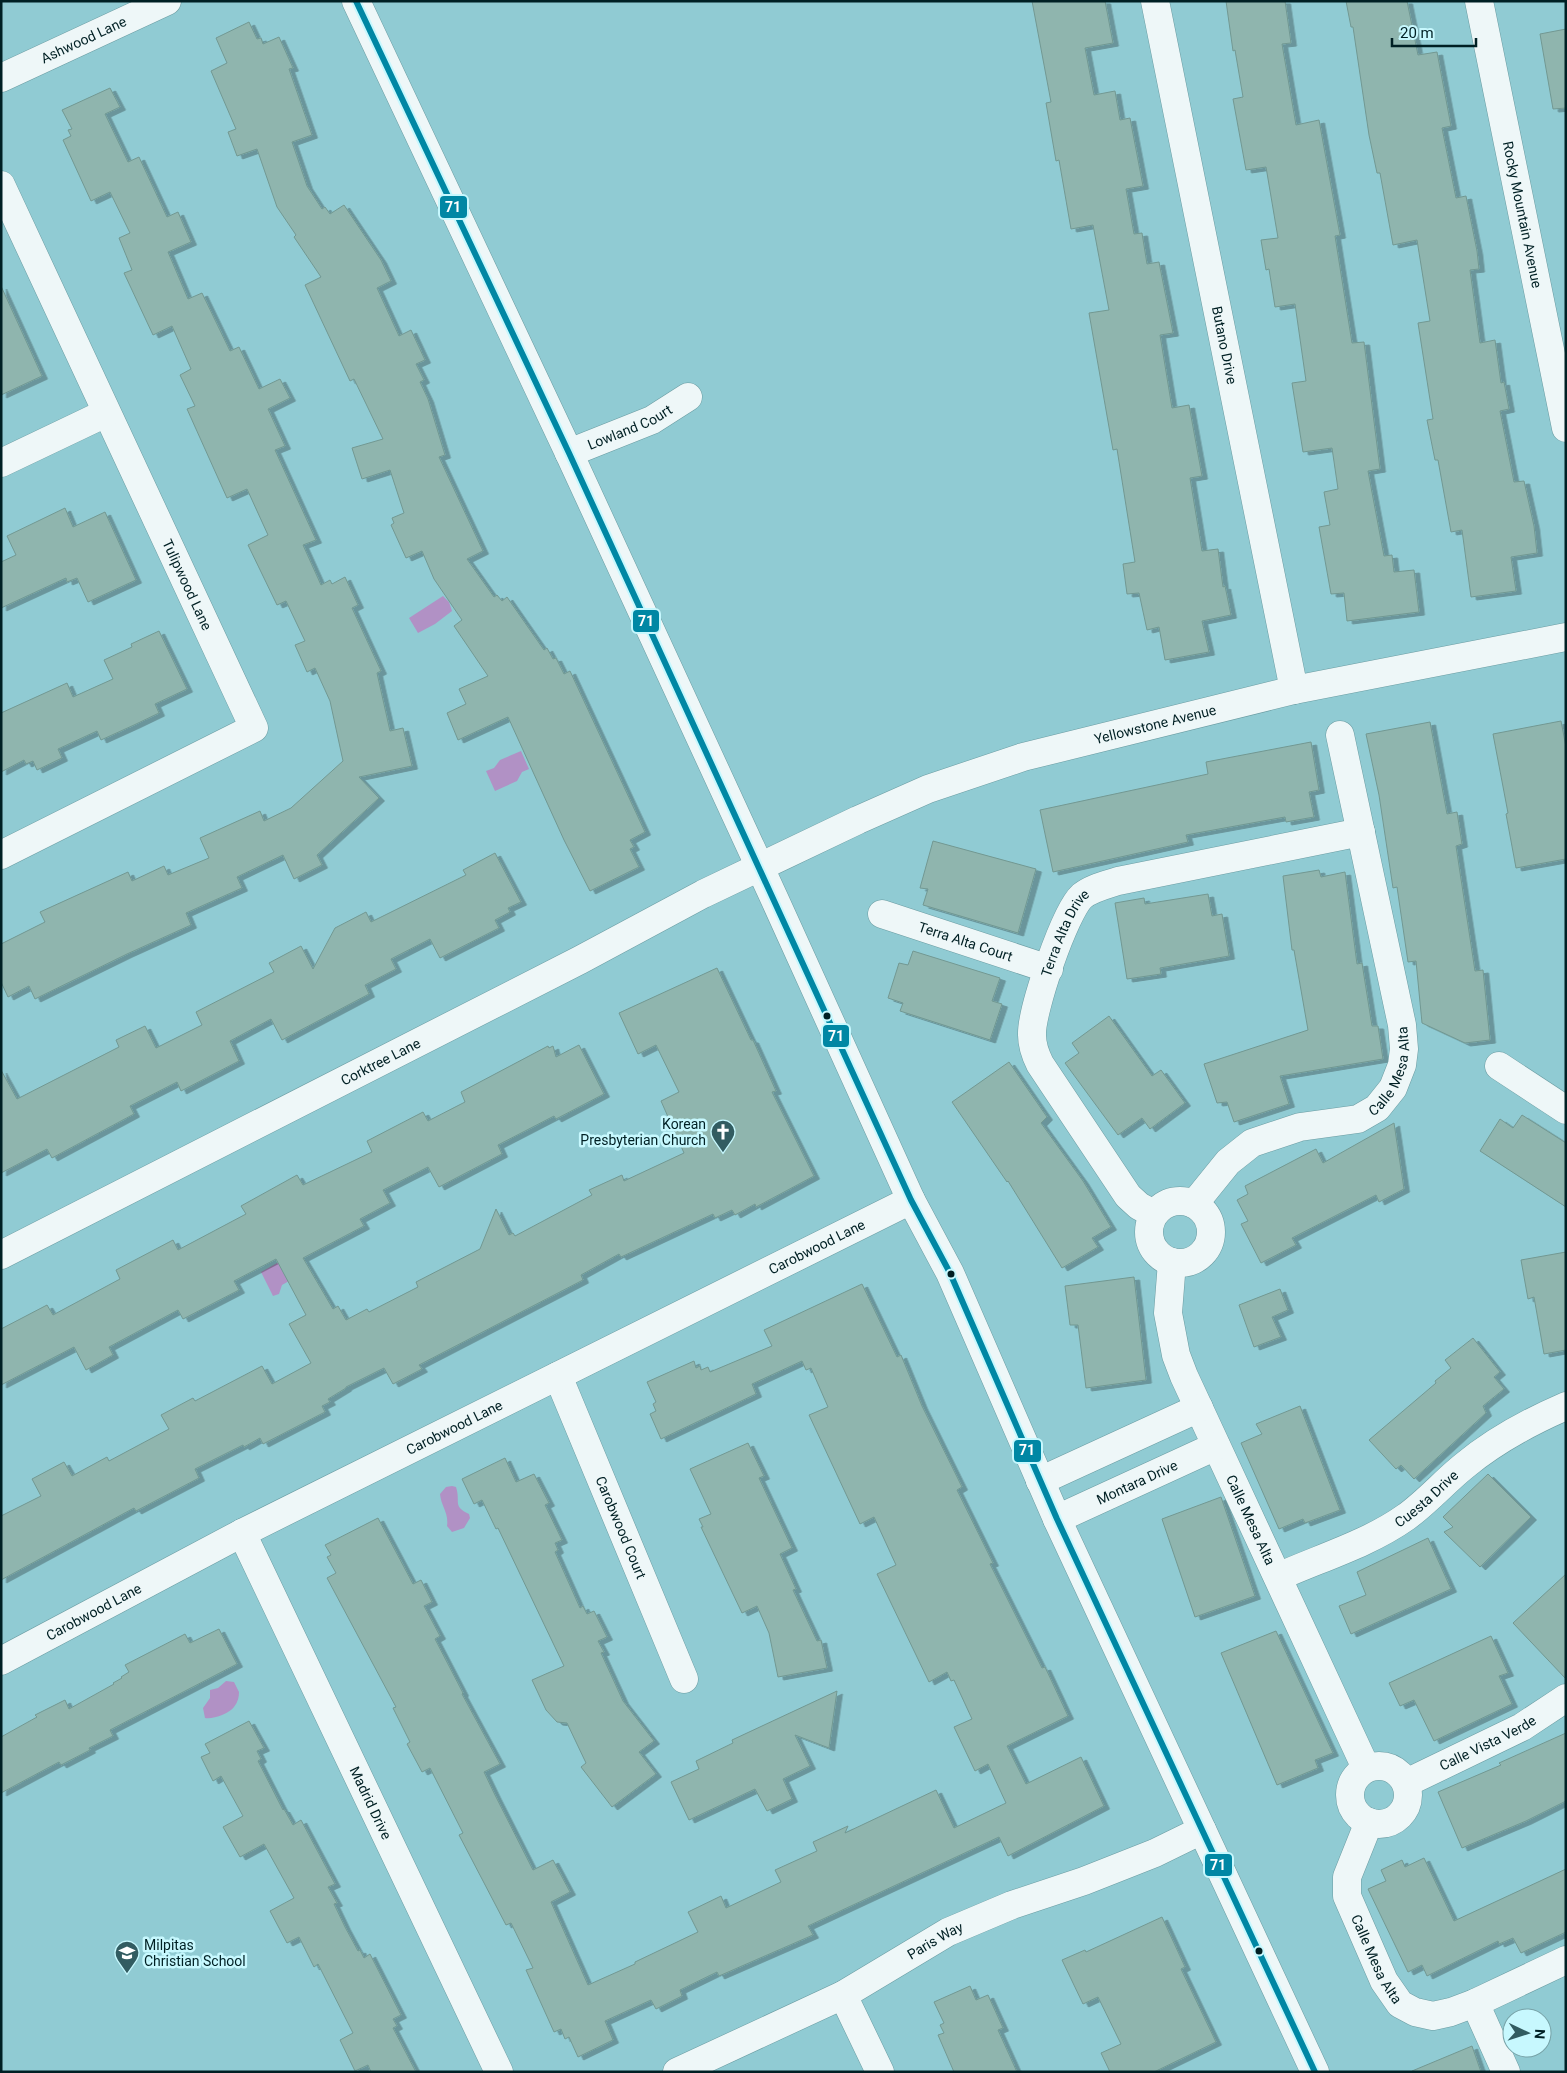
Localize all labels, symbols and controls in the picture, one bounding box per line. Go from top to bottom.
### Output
street label: Ashwood Lane [38,13,129,66]
scale bar [1392,15,1476,47]
text: 20 m [1400,24,1434,42]
street label: Rocky Mountain Avenue [1500,140,1545,289]
line badge: 71 [439,195,468,219]
text: 71 [445,199,461,215]
street label: Butano Drive [1209,305,1240,386]
street label: Lowland Court [585,401,675,453]
street label: Tulipwood Lane [159,537,215,633]
line badge: 71 [632,609,660,633]
text: 71 [638,613,654,629]
street label: Yellowstone Avenue [1093,702,1218,747]
street label: Terra Alta Drive [1038,886,1092,979]
street label: Terra Alta Court [916,919,1015,965]
unlabelled marker [822,1011,832,1021]
line badge: 71 [822,1024,850,1048]
street label: Calle Mesa Alta [1366,1026,1412,1119]
text: 71 [828,1028,844,1044]
street label: Corktree Lane [338,1035,423,1088]
place label: Korean Presbyterian Church [580,1116,706,1148]
church icon: Korean Presbyterian Church [710,1119,736,1153]
street label: Carobwood Lane [766,1216,868,1278]
unlabelled marker [946,1269,956,1279]
street label: Carobwood Lane [404,1397,505,1458]
line badge: 71 [1013,1439,1042,1463]
text: 71 [1019,1442,1035,1458]
street label: Montara Drive [1094,1457,1180,1508]
street label: Cuesta Drive [1392,1467,1461,1530]
street label: Calle Mesa Alta [1223,1472,1279,1567]
street label: Carobwood Court [593,1474,650,1581]
street label: Carobwood Lane [43,1580,144,1644]
street label: Calle Vista Verde [1437,1712,1539,1774]
street label: Madrid Drive [347,1764,395,1842]
line badge: 71 [1204,1853,1233,1877]
text: 71 [1210,1857,1226,1873]
street label: Calle Mesa Alta [1348,1912,1405,2007]
street label: Paris Way [904,1919,966,1963]
place label: Milpitas Christian School [144,1937,246,1969]
school or university icon: Milpitas Christian School [114,1940,140,1974]
unlabelled marker [1254,1946,1264,1956]
north arrow [1502,2008,1552,2058]
text: N [1532,2028,1548,2039]

